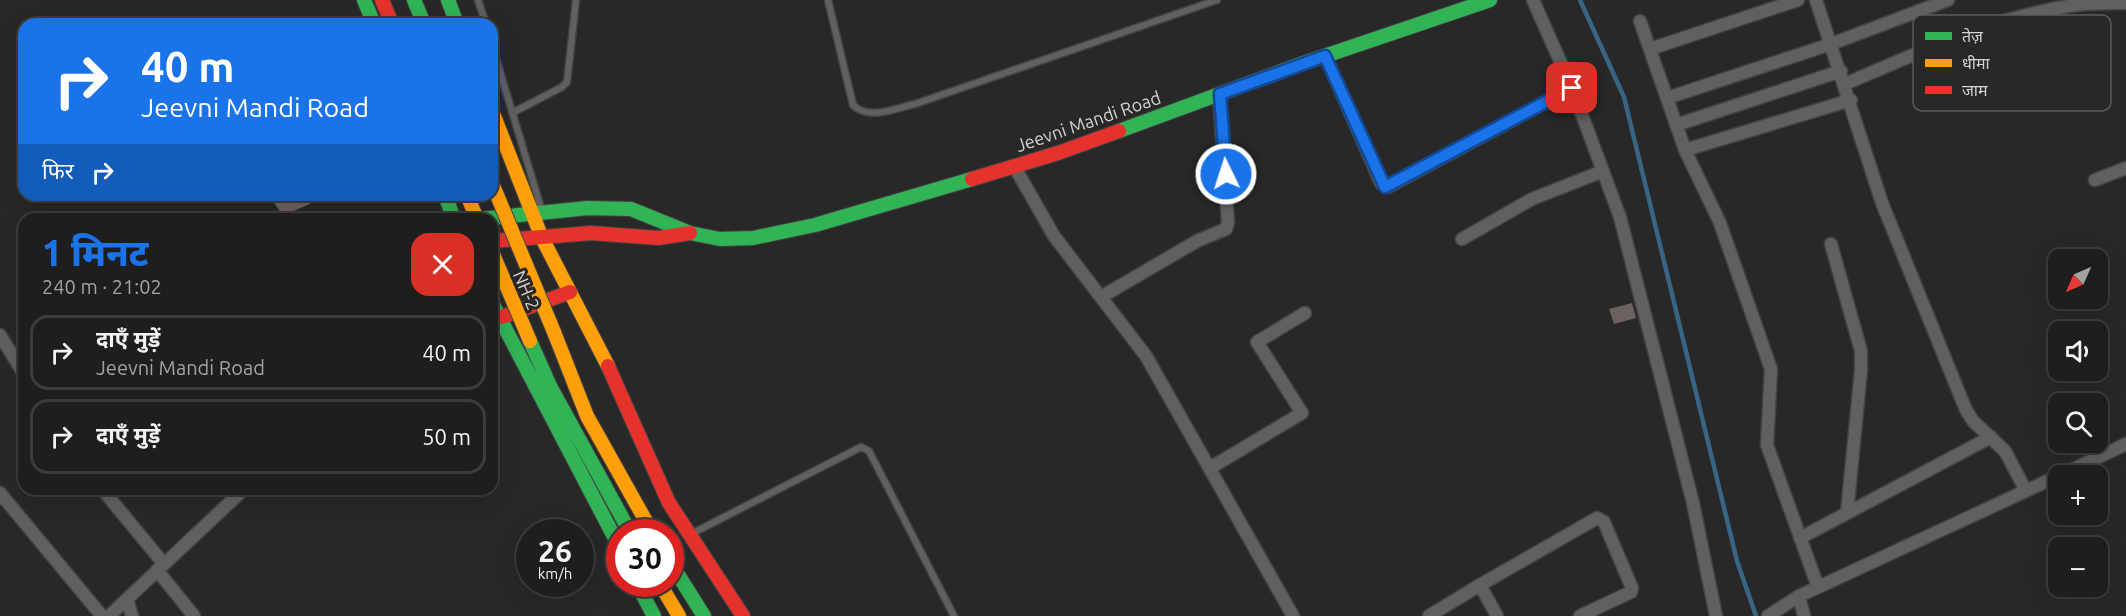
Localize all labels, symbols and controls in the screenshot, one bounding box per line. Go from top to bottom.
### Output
legend [1913,15,2111,111]
text: तेज़ [1962,27,1984,45]
icon: right [42,42,120,120]
text: 40 m [141,43,235,90]
text: धीमा [1962,54,1991,72]
pin [1546,62,1597,113]
icon: arrive [1555,71,1588,104]
text: जाम [1962,81,1988,99]
street label: Jeevni Mandi Road [1013,87,1163,155]
text: Jeevni Mandi Road [141,92,369,122]
position arrow [1194,142,1258,206]
icon: right [86,156,119,189]
text: फिर [42,158,74,183]
text: 1 मिनट [42,232,148,273]
button: close [411,233,474,296]
north arrow [2048,249,2108,309]
map controls [2048,249,2108,597]
street label: NH-2 [510,267,544,313]
text: 240 m · 21:02 [42,275,162,298]
button: sound [2048,321,2108,381]
text: दाएँ मुड़ें [96,326,160,351]
icon: right [45,336,78,369]
text: 40 m [422,340,471,365]
text: Jeevni Mandi Road [96,356,265,379]
button: search [2048,393,2108,453]
icon: right [45,420,78,453]
text: दाएँ मुड़ें [96,422,160,447]
text: 50 m [422,424,471,449]
button: + [2048,465,2108,525]
speed limit sign: 30 [606,519,684,597]
text: 26 [538,534,572,568]
button: − [2048,537,2108,597]
text: km/h [538,565,572,582]

